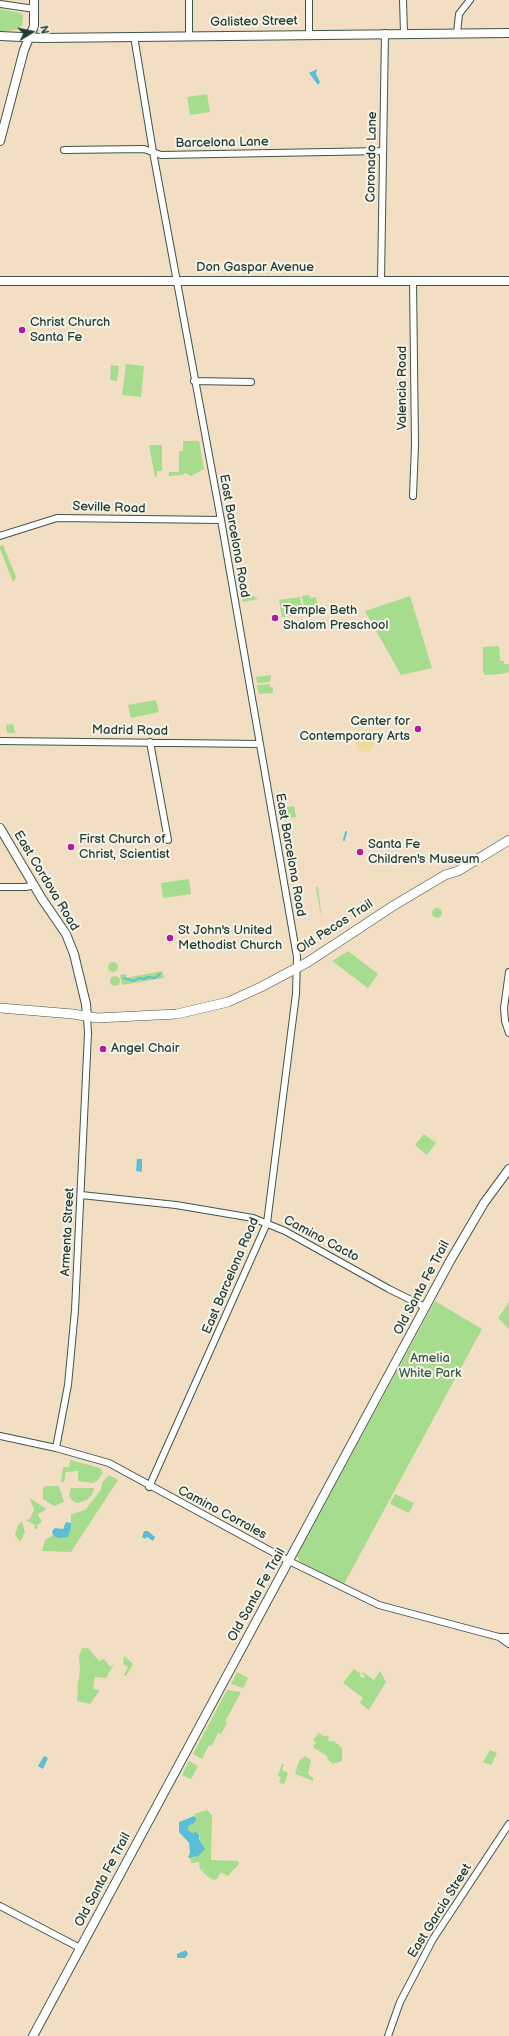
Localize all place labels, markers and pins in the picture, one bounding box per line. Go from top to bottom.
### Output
place label: Christ Church Santa Fe [30,315,110,346]
marker: Christ Church Santa Fe [17,325,27,335]
place label: Temple Beth Shalom Preschool [283,603,388,634]
marker: Temple Beth Shalom Preschool [270,613,280,623]
place label: Center for Contemporary Arts [299,714,410,745]
marker: Center for Contemporary Arts [413,724,423,734]
place label: First Church of Christ, Scientist [79,832,170,863]
place label: Santa Fe Children's Museum [368,837,480,868]
marker: First Church of Christ, Scientist [66,842,76,852]
marker: Santa Fe Children's Museum [355,847,365,857]
place label: St John's United Methodist Church [178,923,282,954]
marker: St John's United Methodist Church [165,933,175,943]
place label: Angel Chair [111,1041,179,1057]
marker: Angel Chair [98,1044,108,1054]

